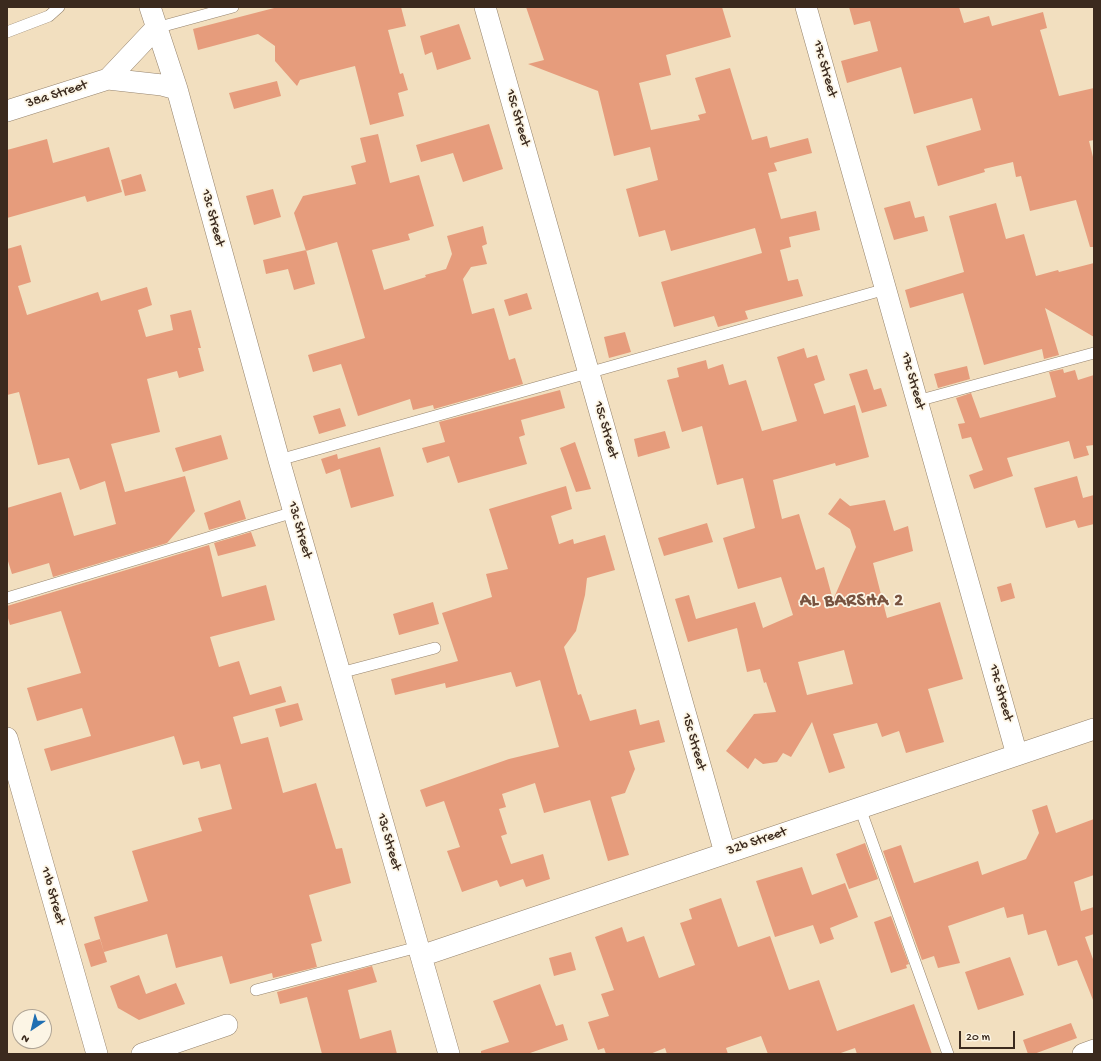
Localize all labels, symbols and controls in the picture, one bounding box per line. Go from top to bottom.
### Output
street label: 17c Street [808,39,840,99]
street label: 38a Street [24,77,90,113]
street label: 15c Street [501,88,533,148]
street label: 13c Street [196,188,228,248]
street label: 17c Street [896,351,928,411]
street label: 15c Street [589,400,621,460]
street label: 13c Street [283,500,315,560]
district label: AL BARSHA 2 [800,591,904,613]
street label: 17c Street [984,663,1016,723]
street label: 15c Street [677,712,709,772]
street label: 13c Street [372,812,404,872]
street label: 32b Street [725,824,789,860]
street label: 11b Street [36,865,68,927]
north arrow [12,1009,52,1049]
scale bar [961,1023,1017,1049]
text: N [19,1031,32,1045]
text: 20 m [966,1031,990,1045]

